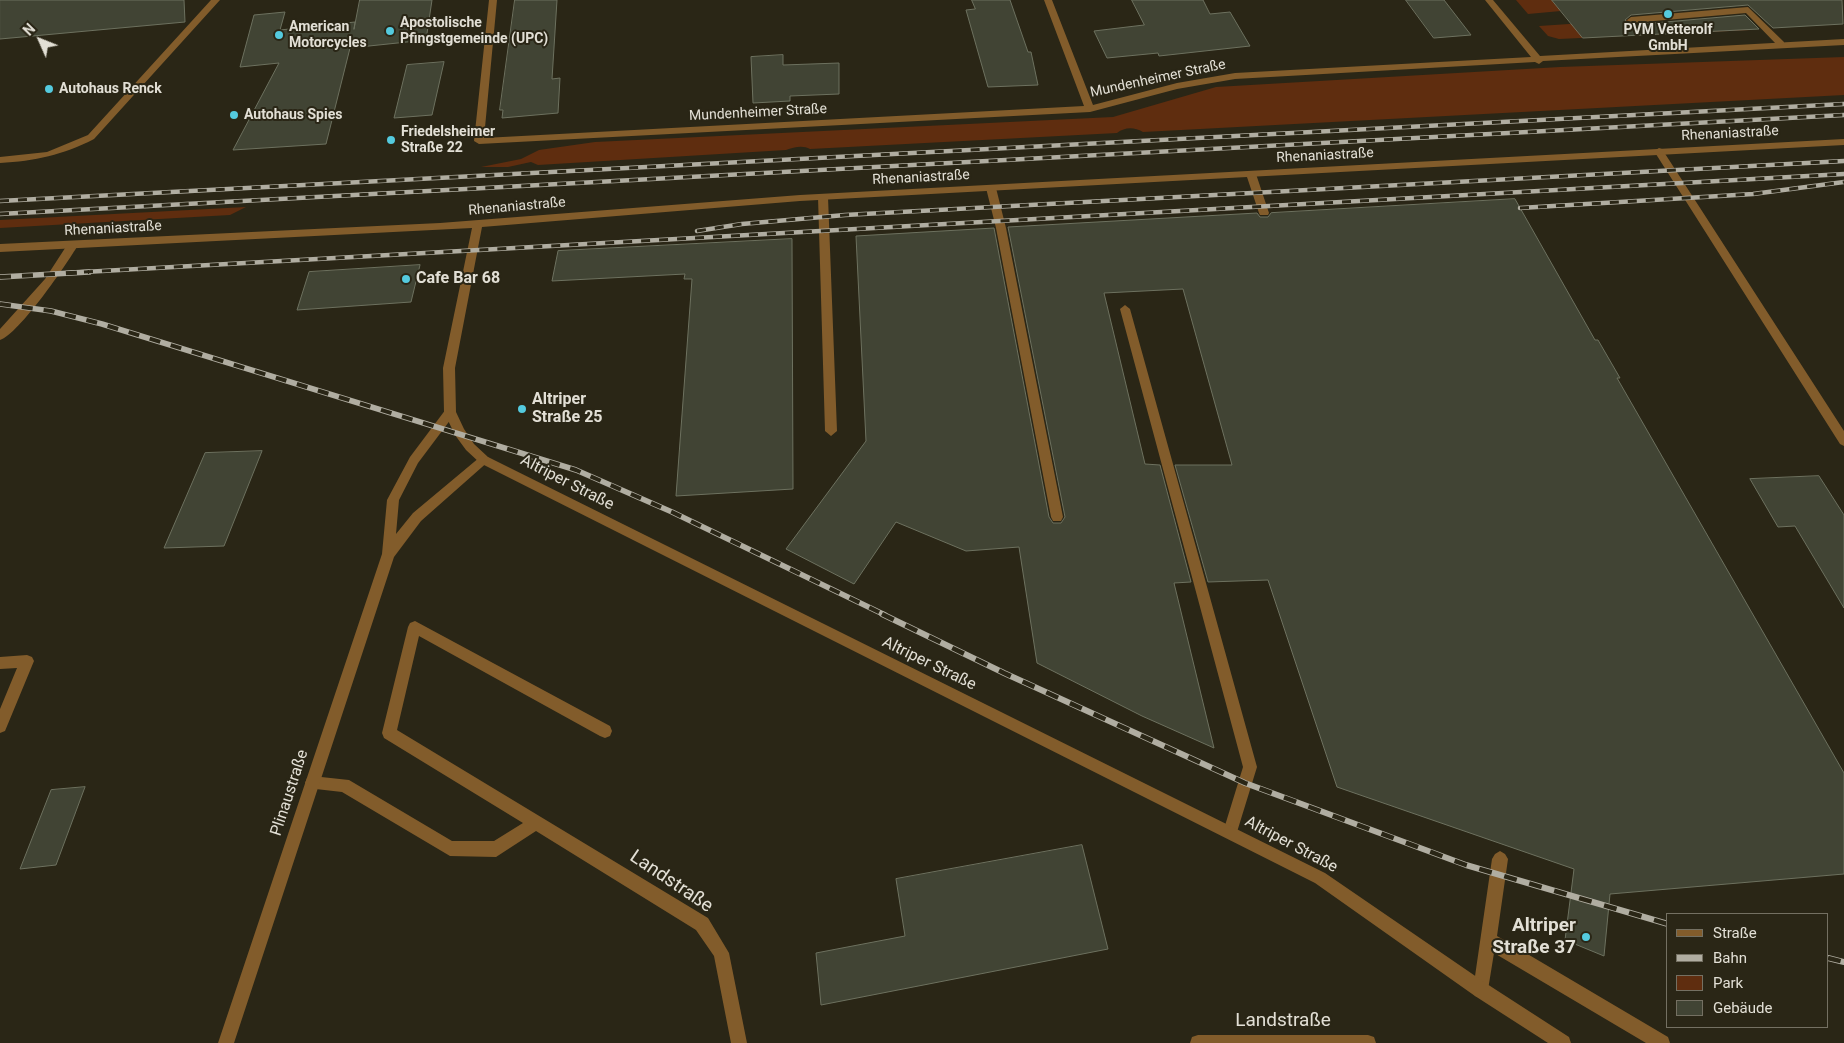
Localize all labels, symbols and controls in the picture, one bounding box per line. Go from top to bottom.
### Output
marker: PVM Vetterolf GmbH [1662,8,1674,20]
north arrow [15,15,65,65]
place label: Apostolische Pfingstgemeinde (UPC) [400,15,548,48]
place label: American Motorcycles [289,19,367,52]
text: N [20,20,38,39]
place label: PVM Vetterolf GmbH [1624,22,1712,54]
marker: Apostolische Pfingstgemeinde (UPC) [384,25,396,37]
marker: American Motorcycles [273,29,285,41]
street label: Mundenheimer Straße [1089,56,1227,102]
place label: Autohaus Renck [59,81,162,97]
marker: Autohaus Renck [43,83,55,95]
street label: Mundenheimer Straße [689,101,827,125]
place label: Autohaus Spies [244,107,342,123]
marker: Autohaus Spies [228,109,240,121]
street label: Rhenaniastraße [1681,123,1779,145]
place label: Friedelsheimer Straße 22 [401,124,495,156]
marker: Friedelsheimer Straße 22 [385,134,397,146]
street label: Rhenaniastraße [1276,145,1374,167]
street label: Rhenaniastraße [872,167,970,189]
street label: Rhenaniastraße [468,194,566,220]
street label: Rhenaniastraße [64,218,162,240]
place label: Cafe Bar 68 [416,269,500,289]
marker: Cafe Bar 68 [400,273,412,285]
place label: Altriper Straße 25 [532,390,603,428]
marker: Altriper Straße 25 [516,403,528,415]
street label: Altriper Straße [517,451,617,515]
street label: Altriper Straße [879,633,979,695]
street label: Plinaustraße [267,747,313,839]
street label: Altriper Straße [1241,813,1341,877]
street label: Landstraße [625,846,717,918]
legend [1666,913,1829,1028]
place label: Altriper Straße 37 [1492,915,1576,959]
text: Straße [1713,924,1757,942]
marker: Altriper Straße 37 [1580,931,1592,943]
text: Bahn [1713,949,1747,967]
text: Park [1713,974,1743,992]
text: Gebäude [1713,999,1772,1017]
street label: Landstraße [1235,1010,1331,1032]

